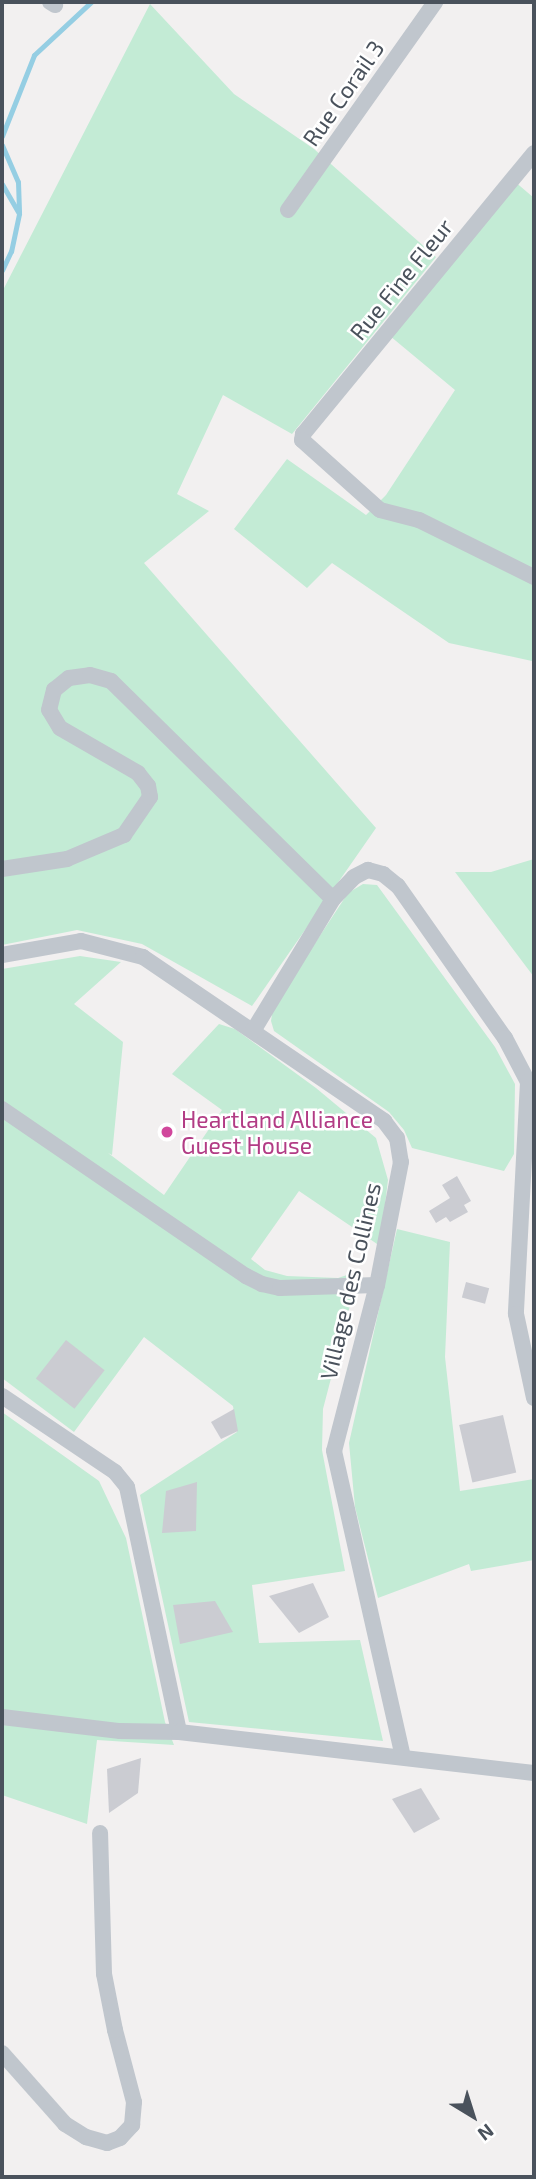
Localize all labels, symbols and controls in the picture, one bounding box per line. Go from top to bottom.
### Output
street label: Rue Corail 3 [296,35,390,151]
street label: Rue Fine Fleur [344,213,458,345]
place label: Heartland Alliance Guest House [181,1105,374,1159]
marker: Heartland Alliance Guest House [159,1124,175,1140]
street label: Village des Collines [314,1180,386,1382]
north arrow [438,2081,508,2151]
text: N [474,2120,499,2146]

